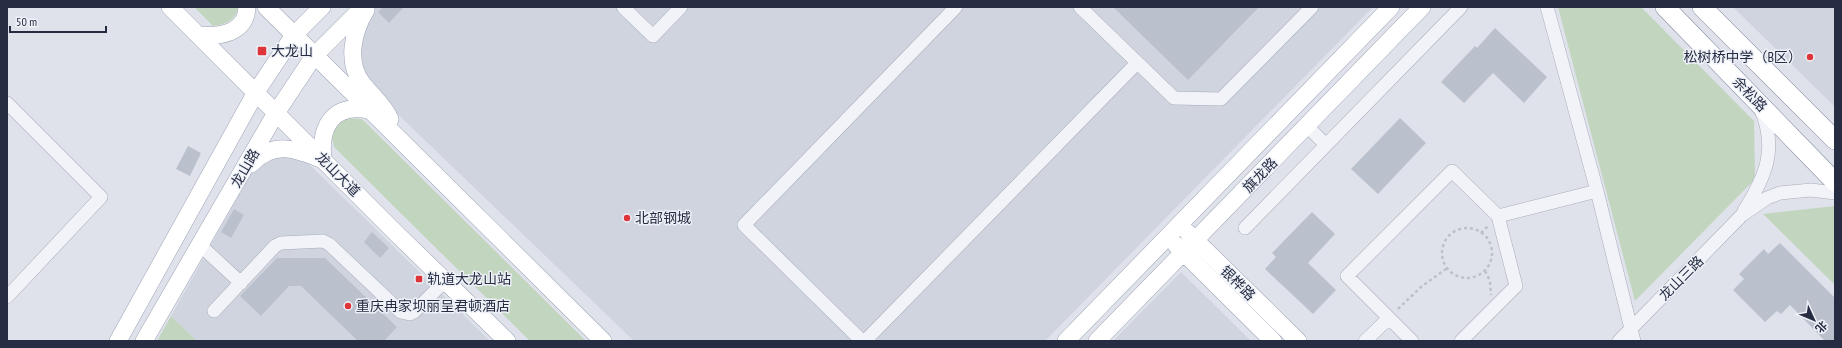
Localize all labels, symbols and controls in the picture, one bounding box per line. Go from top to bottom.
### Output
scale bar [10,8,106,34]
text: 50 m [16,14,37,29]
place label: 大龙山 [271,42,313,60]
marker: 大龙山 [256,45,268,57]
place label: 松树桥中学（B区） [1683,48,1802,66]
marker: 松树桥中学（B区） [1805,52,1815,62]
street label: 余松路 [1729,73,1771,115]
street label: 龙山路 [227,145,263,191]
street label: 龙山大道 [312,148,364,200]
street label: 旗龙路 [1239,154,1281,196]
place label: 北部钢城 [635,209,691,227]
marker: 北部钢城 [622,213,632,223]
street label: 龙山三路 [1655,252,1707,304]
street label: 银桦路 [1217,262,1259,304]
place label: 轨道大龙山站 [427,270,511,288]
marker: 轨道大龙山站 [414,274,424,284]
place label: 重庆冉家坝丽呈君顿酒店 [356,297,510,315]
north arrow [1794,300,1834,340]
marker: 重庆冉家坝丽呈君顿酒店 [343,301,353,311]
text: 北 [1812,318,1830,336]

